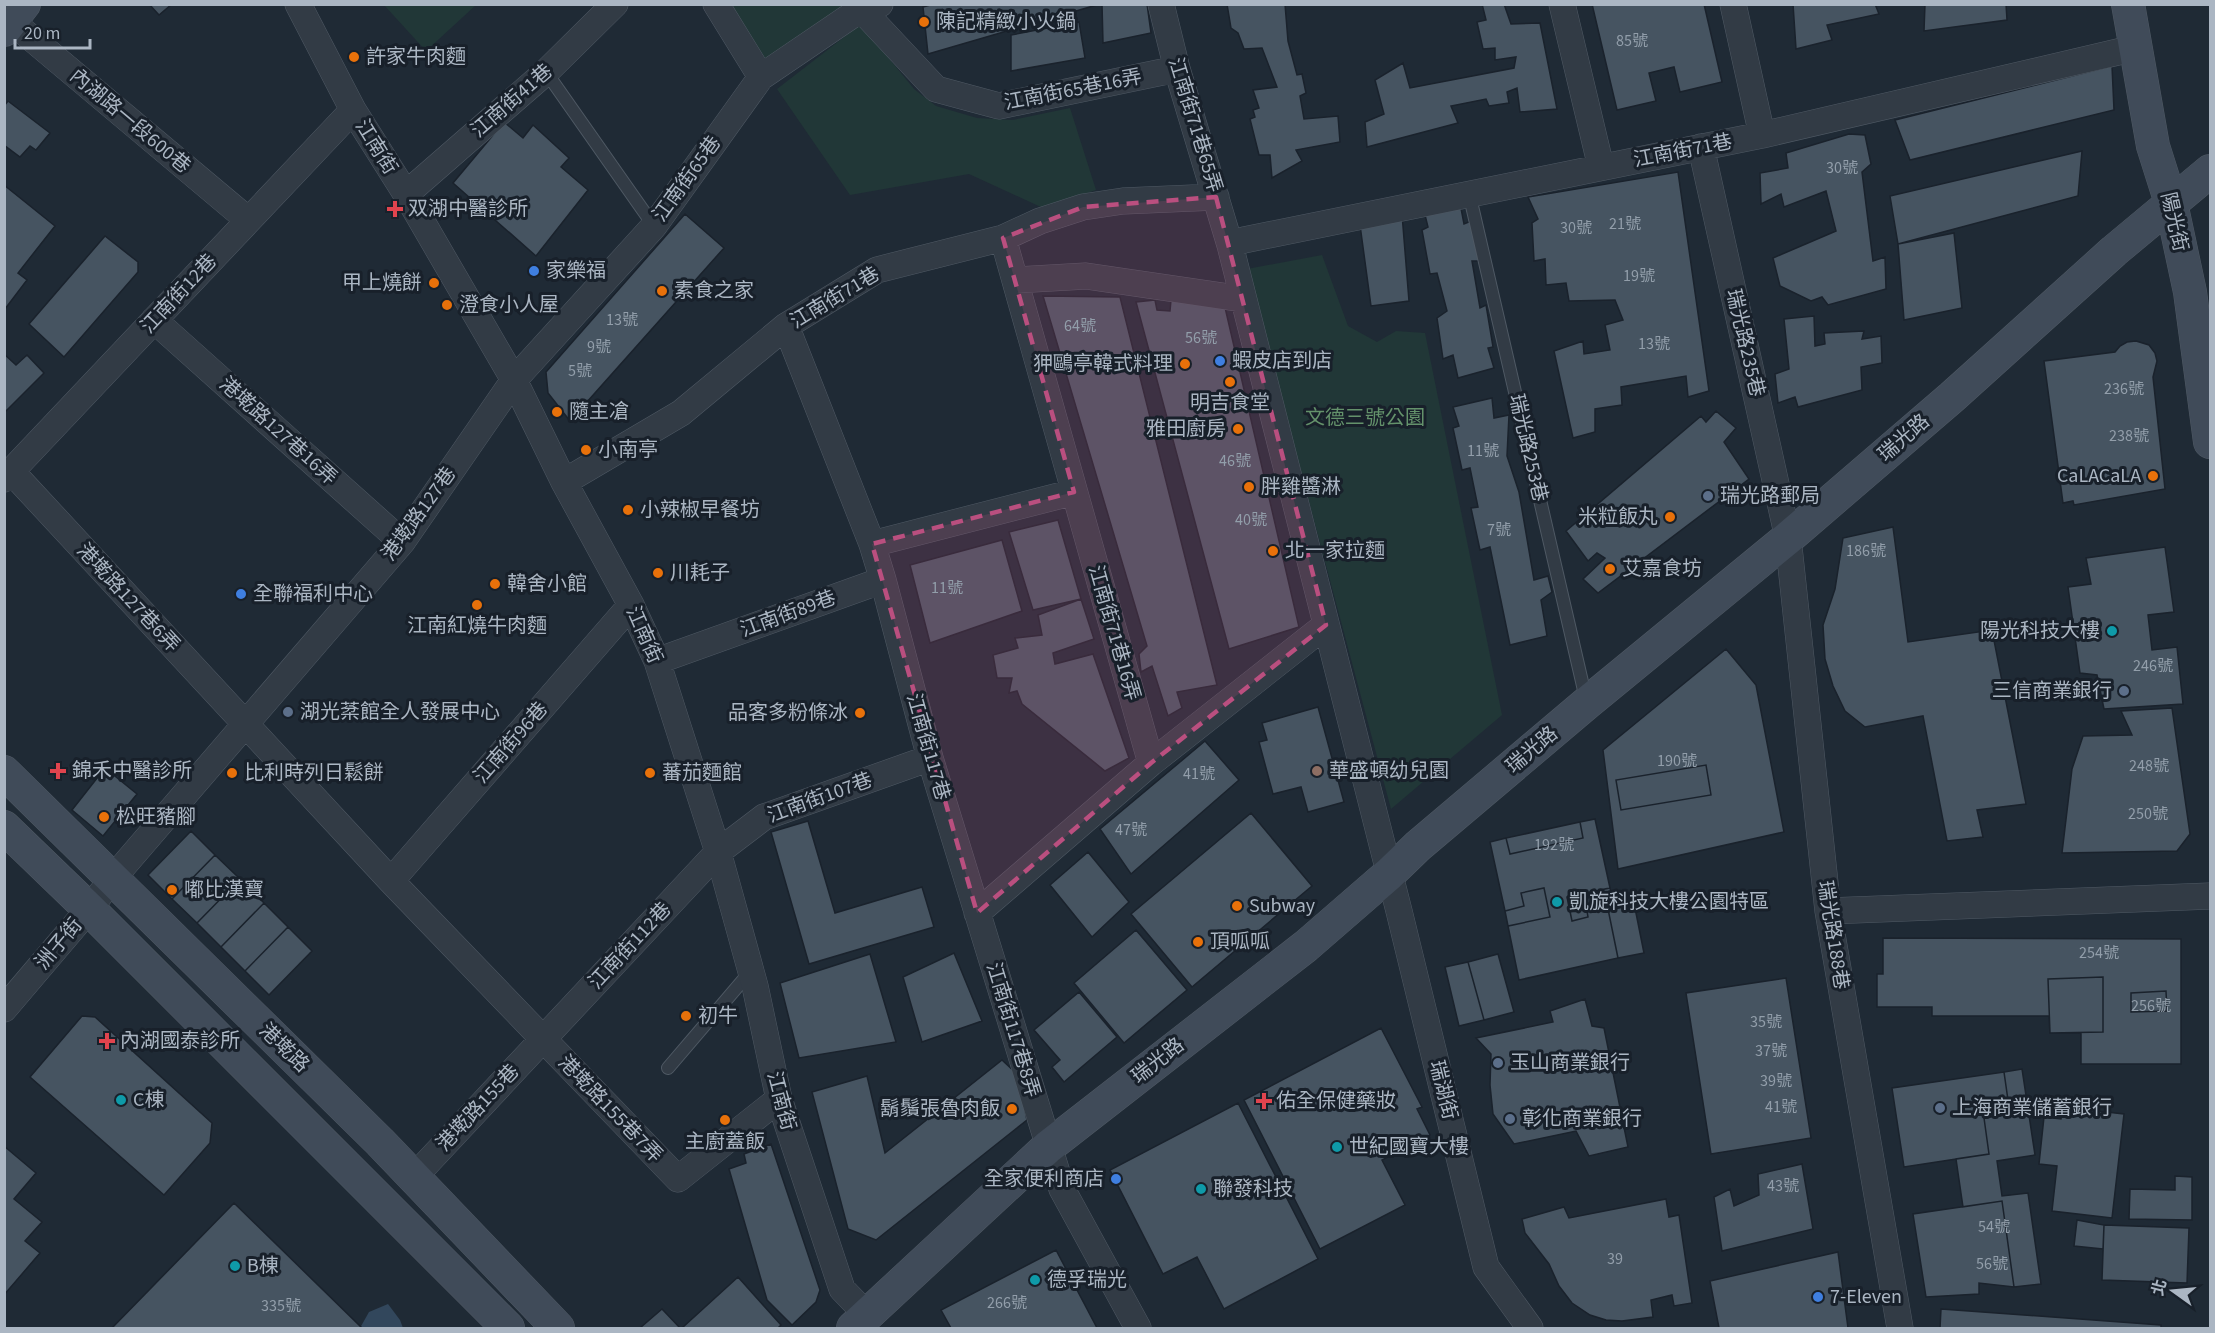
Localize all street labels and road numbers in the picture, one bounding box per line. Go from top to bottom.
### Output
street label: 江南街71巷65弄 [1161,54,1229,196]
street label: 江南街41巷 [465,58,559,144]
street label: 內湖路一段600巷 [64,62,196,180]
street label: 江南街65巷16弄 [1002,63,1144,117]
street label: 江南街 [348,114,404,180]
street label: 江南街71巷 [1631,128,1735,174]
street label: 江南街65巷 [646,130,728,228]
street label: 陽光街 [2154,190,2194,254]
street label: 江南街12巷 [135,248,223,340]
street label: 江南街71巷 [785,260,885,336]
street label: 瑞光路235巷 [1719,286,1771,400]
street label: 港墘路127巷16弄 [213,371,343,491]
street label: 瑞光路253巷 [1502,391,1554,505]
street label: 瑞光路 [1872,408,1936,468]
street label: 港墘路127巷 [375,461,463,567]
street label: 港墘路127巷6弄 [70,537,186,659]
street label: 江南街71巷16弄 [1081,562,1147,704]
street label: 江南街89巷 [736,584,840,644]
street label: 江南街 [619,602,669,668]
street label: 江南街117巷 [899,690,957,804]
street label: 江南街96巷 [468,696,554,790]
street label: 瑞光路 [1500,720,1564,780]
street label: 江南街107巷 [764,766,876,830]
street label: 瑞光路188巷 [1811,879,1855,991]
street label: 江南街112巷 [582,896,678,996]
street label: 洲子街 [29,912,89,976]
street label: 江南街117巷8弄 [979,959,1047,1101]
street label: 港墘路 [253,1017,315,1079]
street label: 瑞光路 [1126,1031,1190,1091]
street label: 港墘路155巷7弄 [551,1049,669,1169]
street label: 港墘路155巷 [430,1058,526,1158]
street label: 瑞湖街 [1422,1058,1464,1122]
street label: 江南街 [760,1068,802,1134]

